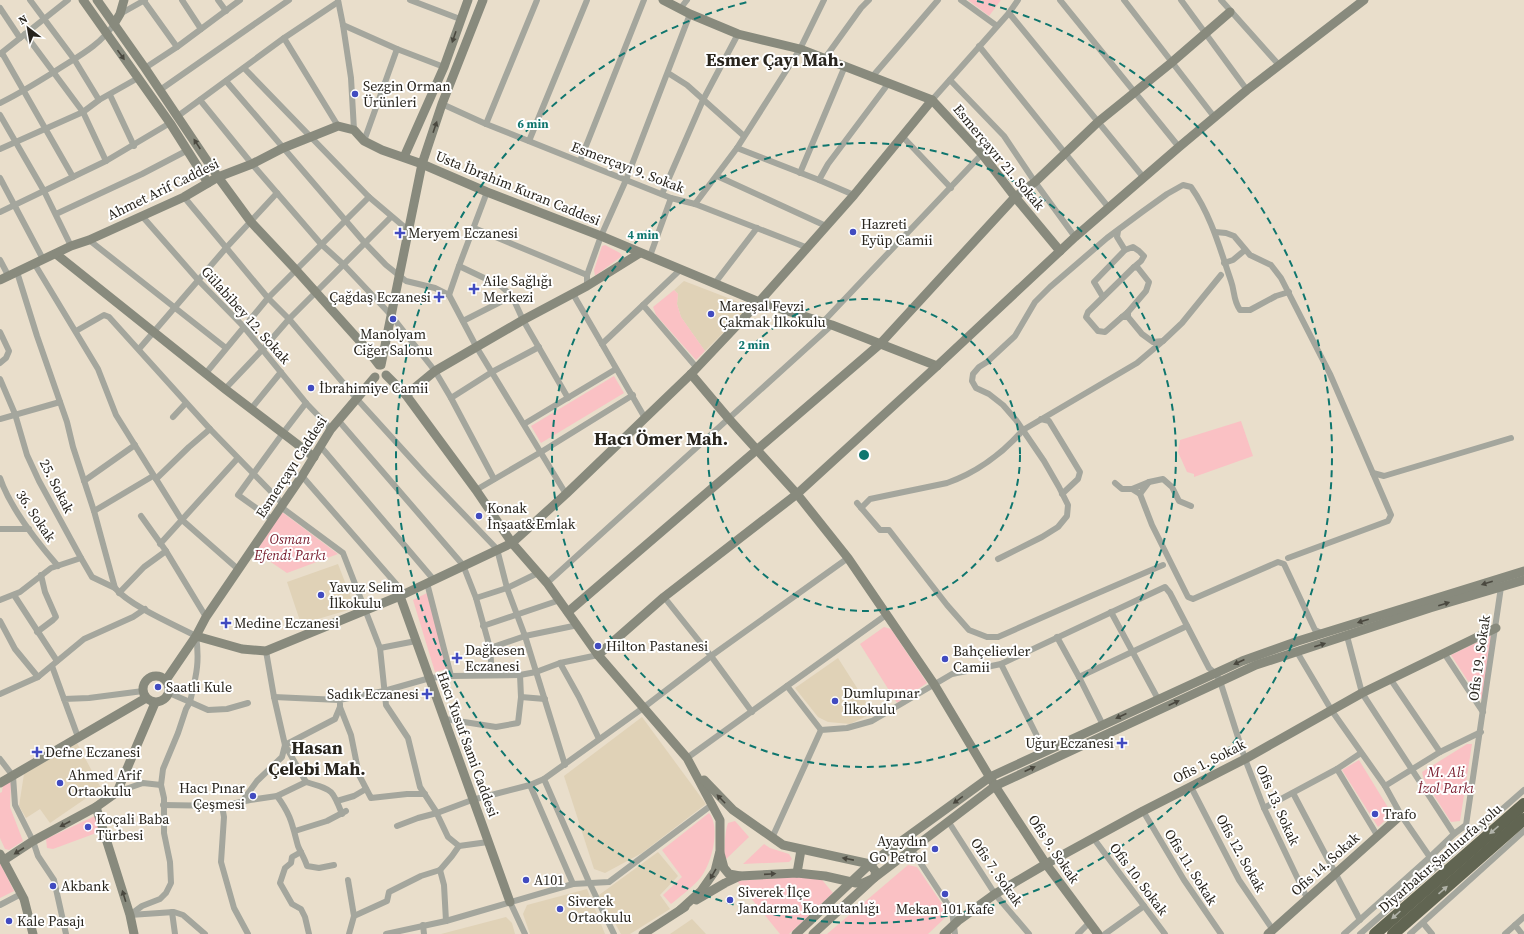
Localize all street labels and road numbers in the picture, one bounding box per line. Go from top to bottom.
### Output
street label: Esmerçayır 21. Sokak [949,100,1050,215]
street label: Esmerçayı 9. Sokak [568,136,688,198]
street label: Usta İbrahim Kuran Caddesi [433,146,603,230]
street label: Ahmet Arif Caddesi [104,153,222,225]
street label: Gülabibey 12. Sokak [197,262,296,368]
street label: Esmerçayı Caddesi [251,412,331,522]
street label: 25. Sokak [35,455,79,517]
street label: 36. Sokak [11,486,61,546]
street label: Ofis 19. Sokak [1463,614,1495,702]
street label: Hacı Yusuf Sami Caddesi [432,668,504,820]
street label: Ofis 1. Sokak [1169,734,1249,788]
street label: Ofis 13. Sokak [1251,761,1305,849]
street label: Diyarbakır-Şanlıurfa yolu [1374,799,1506,917]
street label: Ofis 12. Sokak [1211,810,1271,896]
street label: Ofis 9. Sokak [1024,811,1085,888]
street label: Ofis 11. Sokak [1160,825,1223,909]
street label: Ofis 14. Sokak [1286,827,1364,900]
street label: Ofis 7. Sokak [966,834,1028,911]
street label: Ofis 10. Sokak [1105,838,1173,920]

